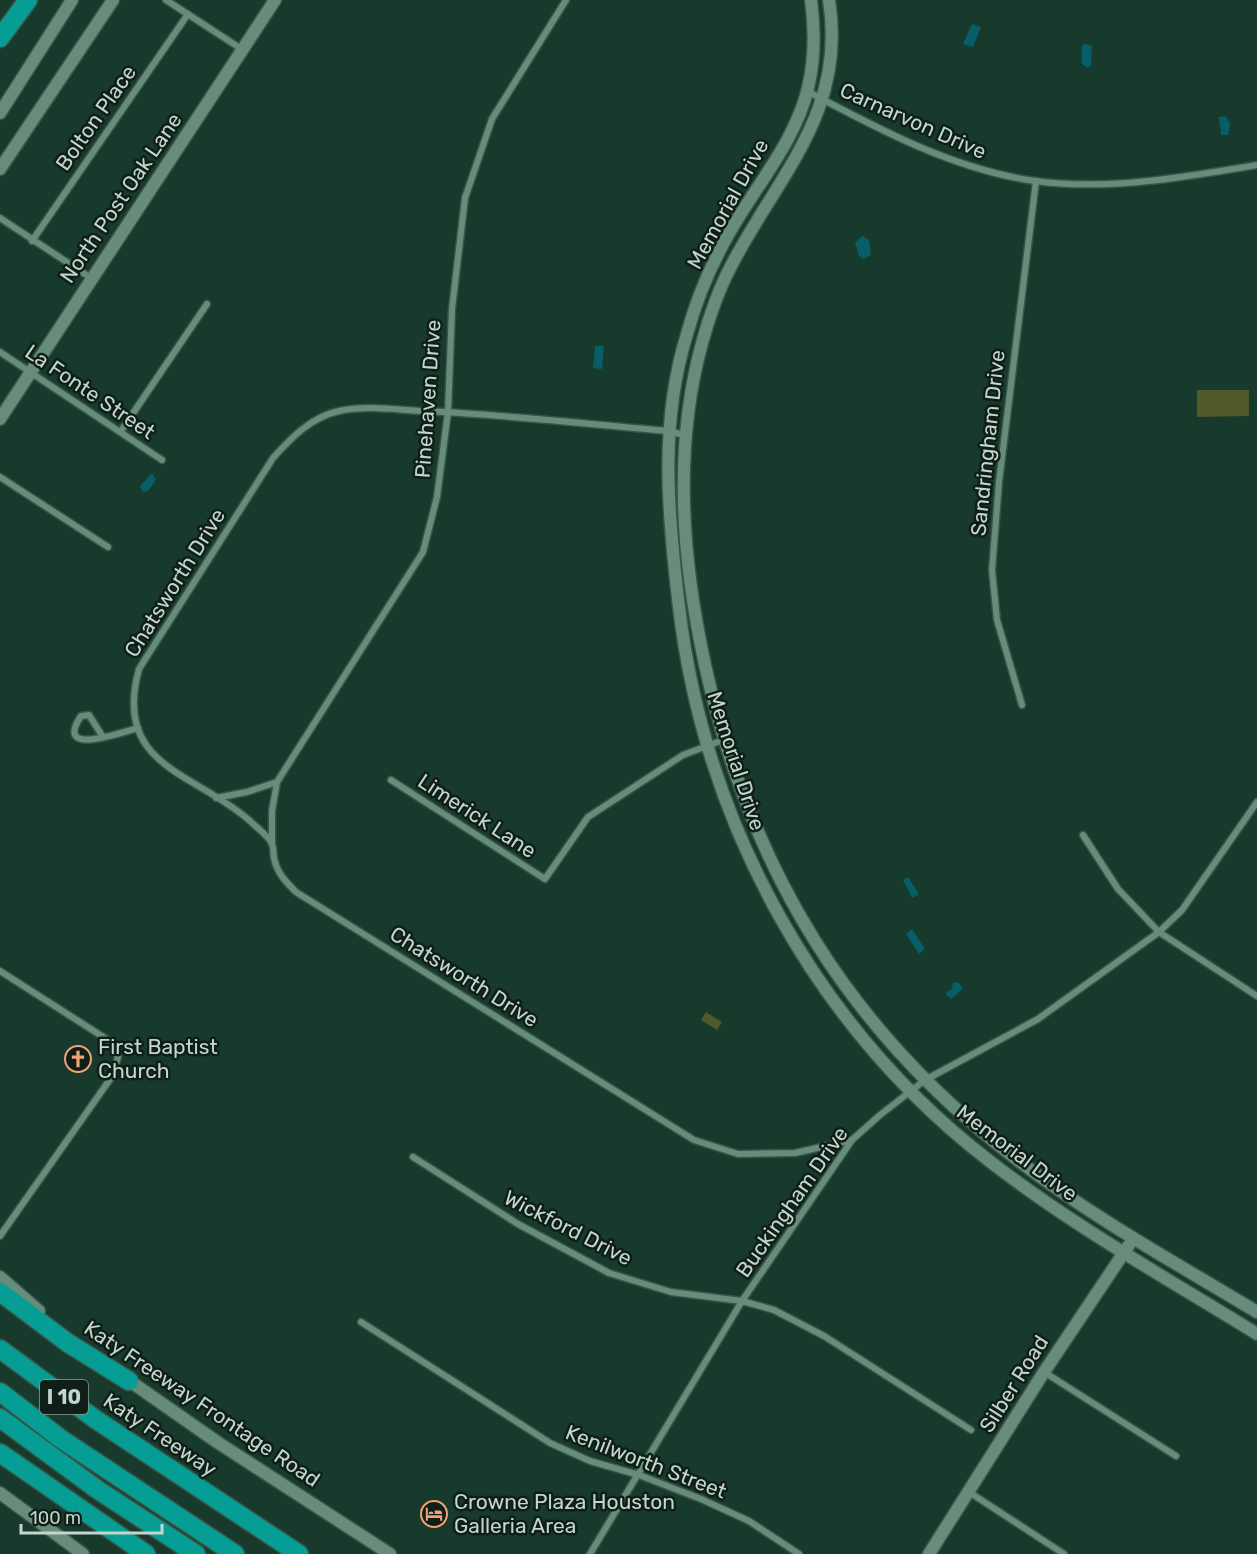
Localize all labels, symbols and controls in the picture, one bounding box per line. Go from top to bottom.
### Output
street label: Bolton Place [50,60,141,175]
street label: Carnarvon Drive [836,77,990,164]
street label: North Post Oak Lane [54,108,187,287]
street label: Memorial Drive [682,134,774,273]
street label: Pinehaven Drive [409,319,446,479]
street label: La Fonte Street [21,339,160,444]
street label: Sandringham Drive [965,349,1010,537]
street label: Chatsworth Drive [119,504,230,662]
street label: Memorial Drive [702,688,771,833]
street label: Limerick Lane [414,768,541,863]
street label: Chatsworth Drive [385,921,543,1032]
place label: First Baptist Church [98,1034,218,1083]
church icon: First Baptist Church [63,1044,93,1074]
street label: Memorial Drive [952,1099,1083,1206]
street label: Buckingham Drive [730,1122,853,1282]
street label: Wickford Drive [500,1185,636,1271]
street label: Katy Freeway Frontage Road [79,1315,325,1493]
street label: Silber Road [974,1331,1053,1437]
road number: I 10 [40,1380,88,1414]
street label: Katy Freeway [99,1388,221,1482]
street label: Kenilworth Street [562,1419,730,1504]
place label: Crowne Plaza Houston Galleria Area [454,1489,675,1538]
scale bar [21,1497,162,1535]
hotel icon: Crowne Plaza Houston Galleria Area [419,1499,449,1529]
text: 100 m [30,1507,81,1529]

